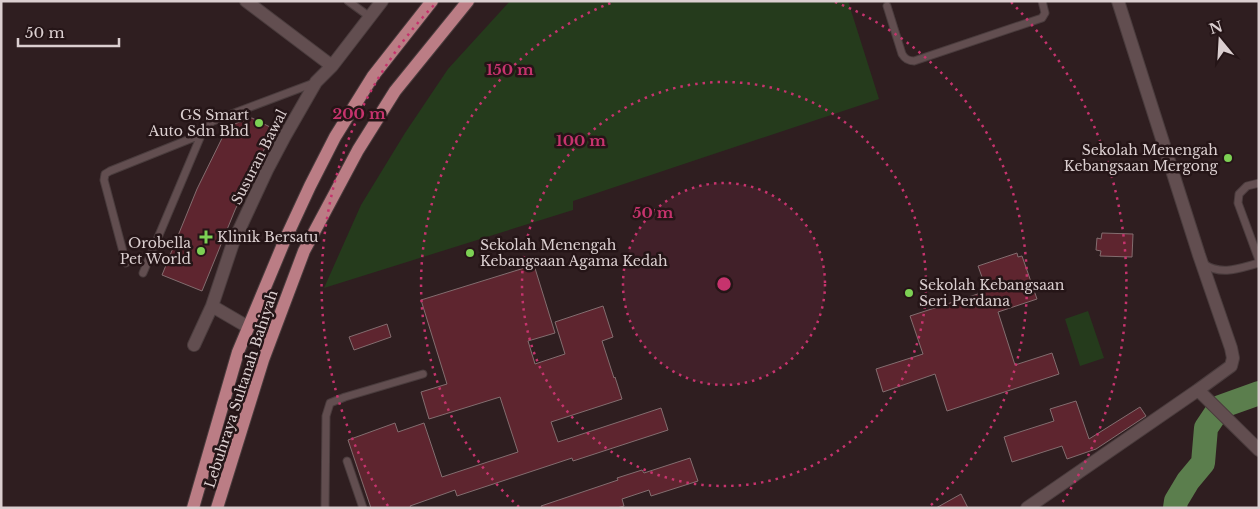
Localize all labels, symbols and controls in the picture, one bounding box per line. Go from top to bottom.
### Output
scale bar [18,15,119,47]
north arrow [1195,15,1245,65]
text: N [1207,17,1225,38]
text: 50 m [25,23,65,42]
text: 150 m [486,60,534,79]
text: 200 m [333,104,386,123]
place label: GS Smart Auto Sdn Bhd [148,106,250,140]
street label: Susuran Bawal [227,106,291,208]
marker: GS Smart Auto Sdn Bhd [253,117,265,129]
text: 100 m [556,131,606,150]
place label: Sekolah Menengah Kebangsaan Mergong [1064,141,1219,175]
marker: Sekolah Menengah Kebangsaan Mergong [1222,152,1234,164]
text: 50 m [633,203,674,222]
place label: Klinik Bersatu [217,228,319,246]
marker: Klinik Bersatu [199,230,213,244]
place label: Orobella Pet World [120,234,192,268]
place label: Sekolah Menengah Kebangsaan Agama Kedah [480,236,668,270]
marker: Orobella Pet World [195,245,207,257]
marker: Sekolah Menengah Kebangsaan Agama Kedah [464,247,476,259]
centre of rings [715,275,733,293]
place label: Sekolah Kebangsaan Seri Perdana [919,276,1065,310]
street label: Lebuhraya Sultanah Bahiyah [200,287,282,490]
marker: Sekolah Kebangsaan Seri Perdana [903,287,915,299]

